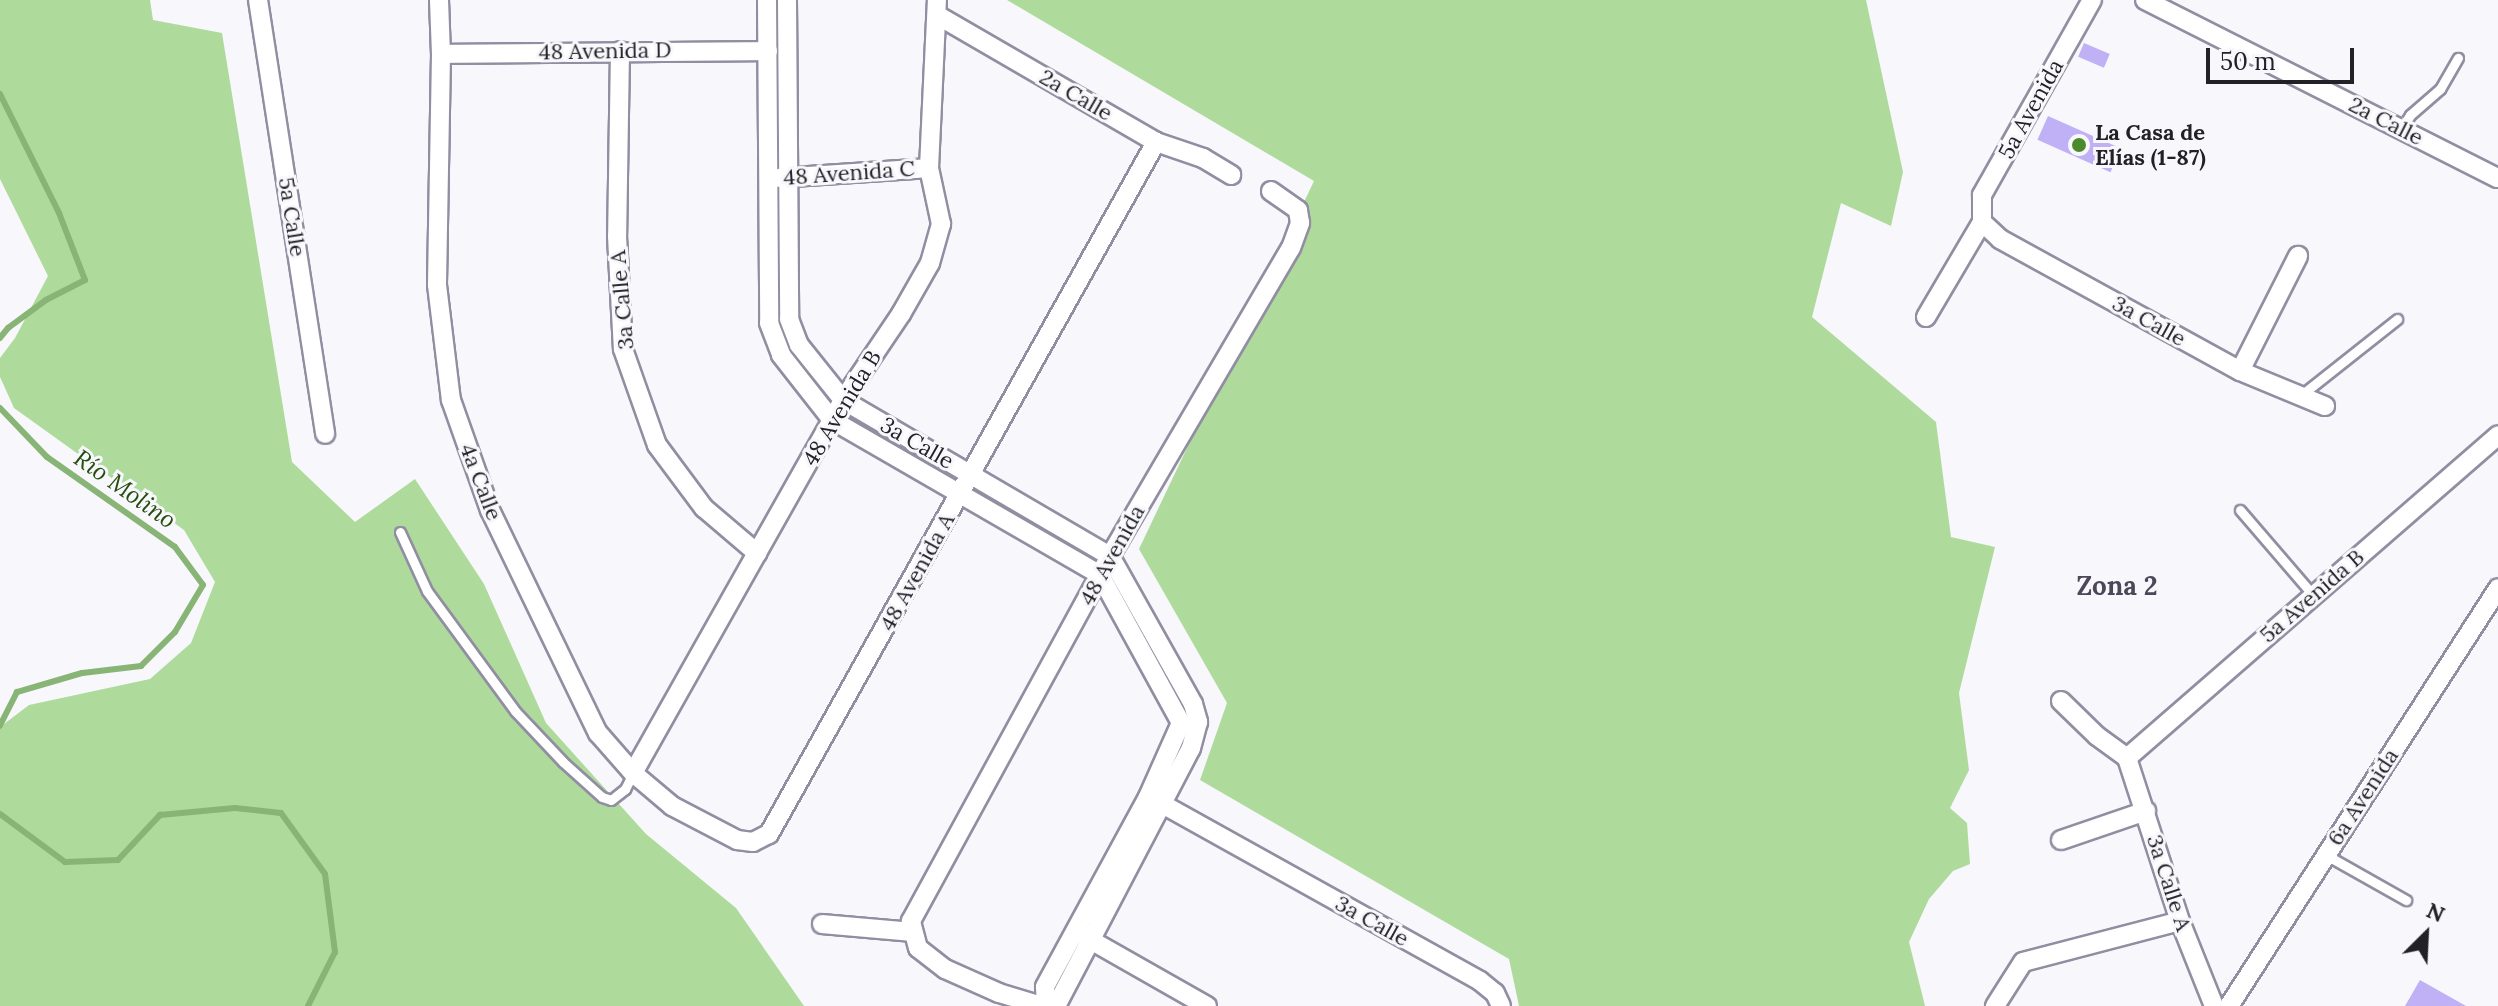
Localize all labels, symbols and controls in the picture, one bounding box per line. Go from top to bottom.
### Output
scale bar [2210,32,2358,82]
street label: 48 Avenida D [539,37,671,65]
text: 50 m [2220,46,2276,77]
street label: 5a Avenida [1993,55,2069,163]
street label: 2a Calle [1035,64,1117,126]
street label: 2a Calle [2345,91,2427,151]
place label: La Casa de Elías (1-87) [2095,119,2206,170]
marker: La Casa de Elías (1-87) [2070,136,2088,154]
street label: 48 Avenida C [782,155,916,191]
street label: 5a Calle [273,176,311,258]
street label: 3a Calle A [605,249,639,351]
street label: 3a Calle [2108,290,2190,352]
street label: 48 Avenida B [797,346,887,470]
street label: 3a Calle [876,412,958,474]
street label: 4a Calle [454,440,508,524]
water label: Río Molino [69,443,181,535]
street label: 48 Avenida [1074,500,1150,610]
street label: 48 Avenida A [874,509,960,635]
street label: 5a Avenida B [2255,544,2369,648]
district label: Zona 2 [2076,570,2158,602]
street label: 6a Avenida [2322,744,2404,850]
street label: 3a Calle A [2141,832,2197,934]
street label: 3a Calle [1331,890,1413,952]
north arrow [2386,894,2466,974]
text: N [2422,896,2449,928]

